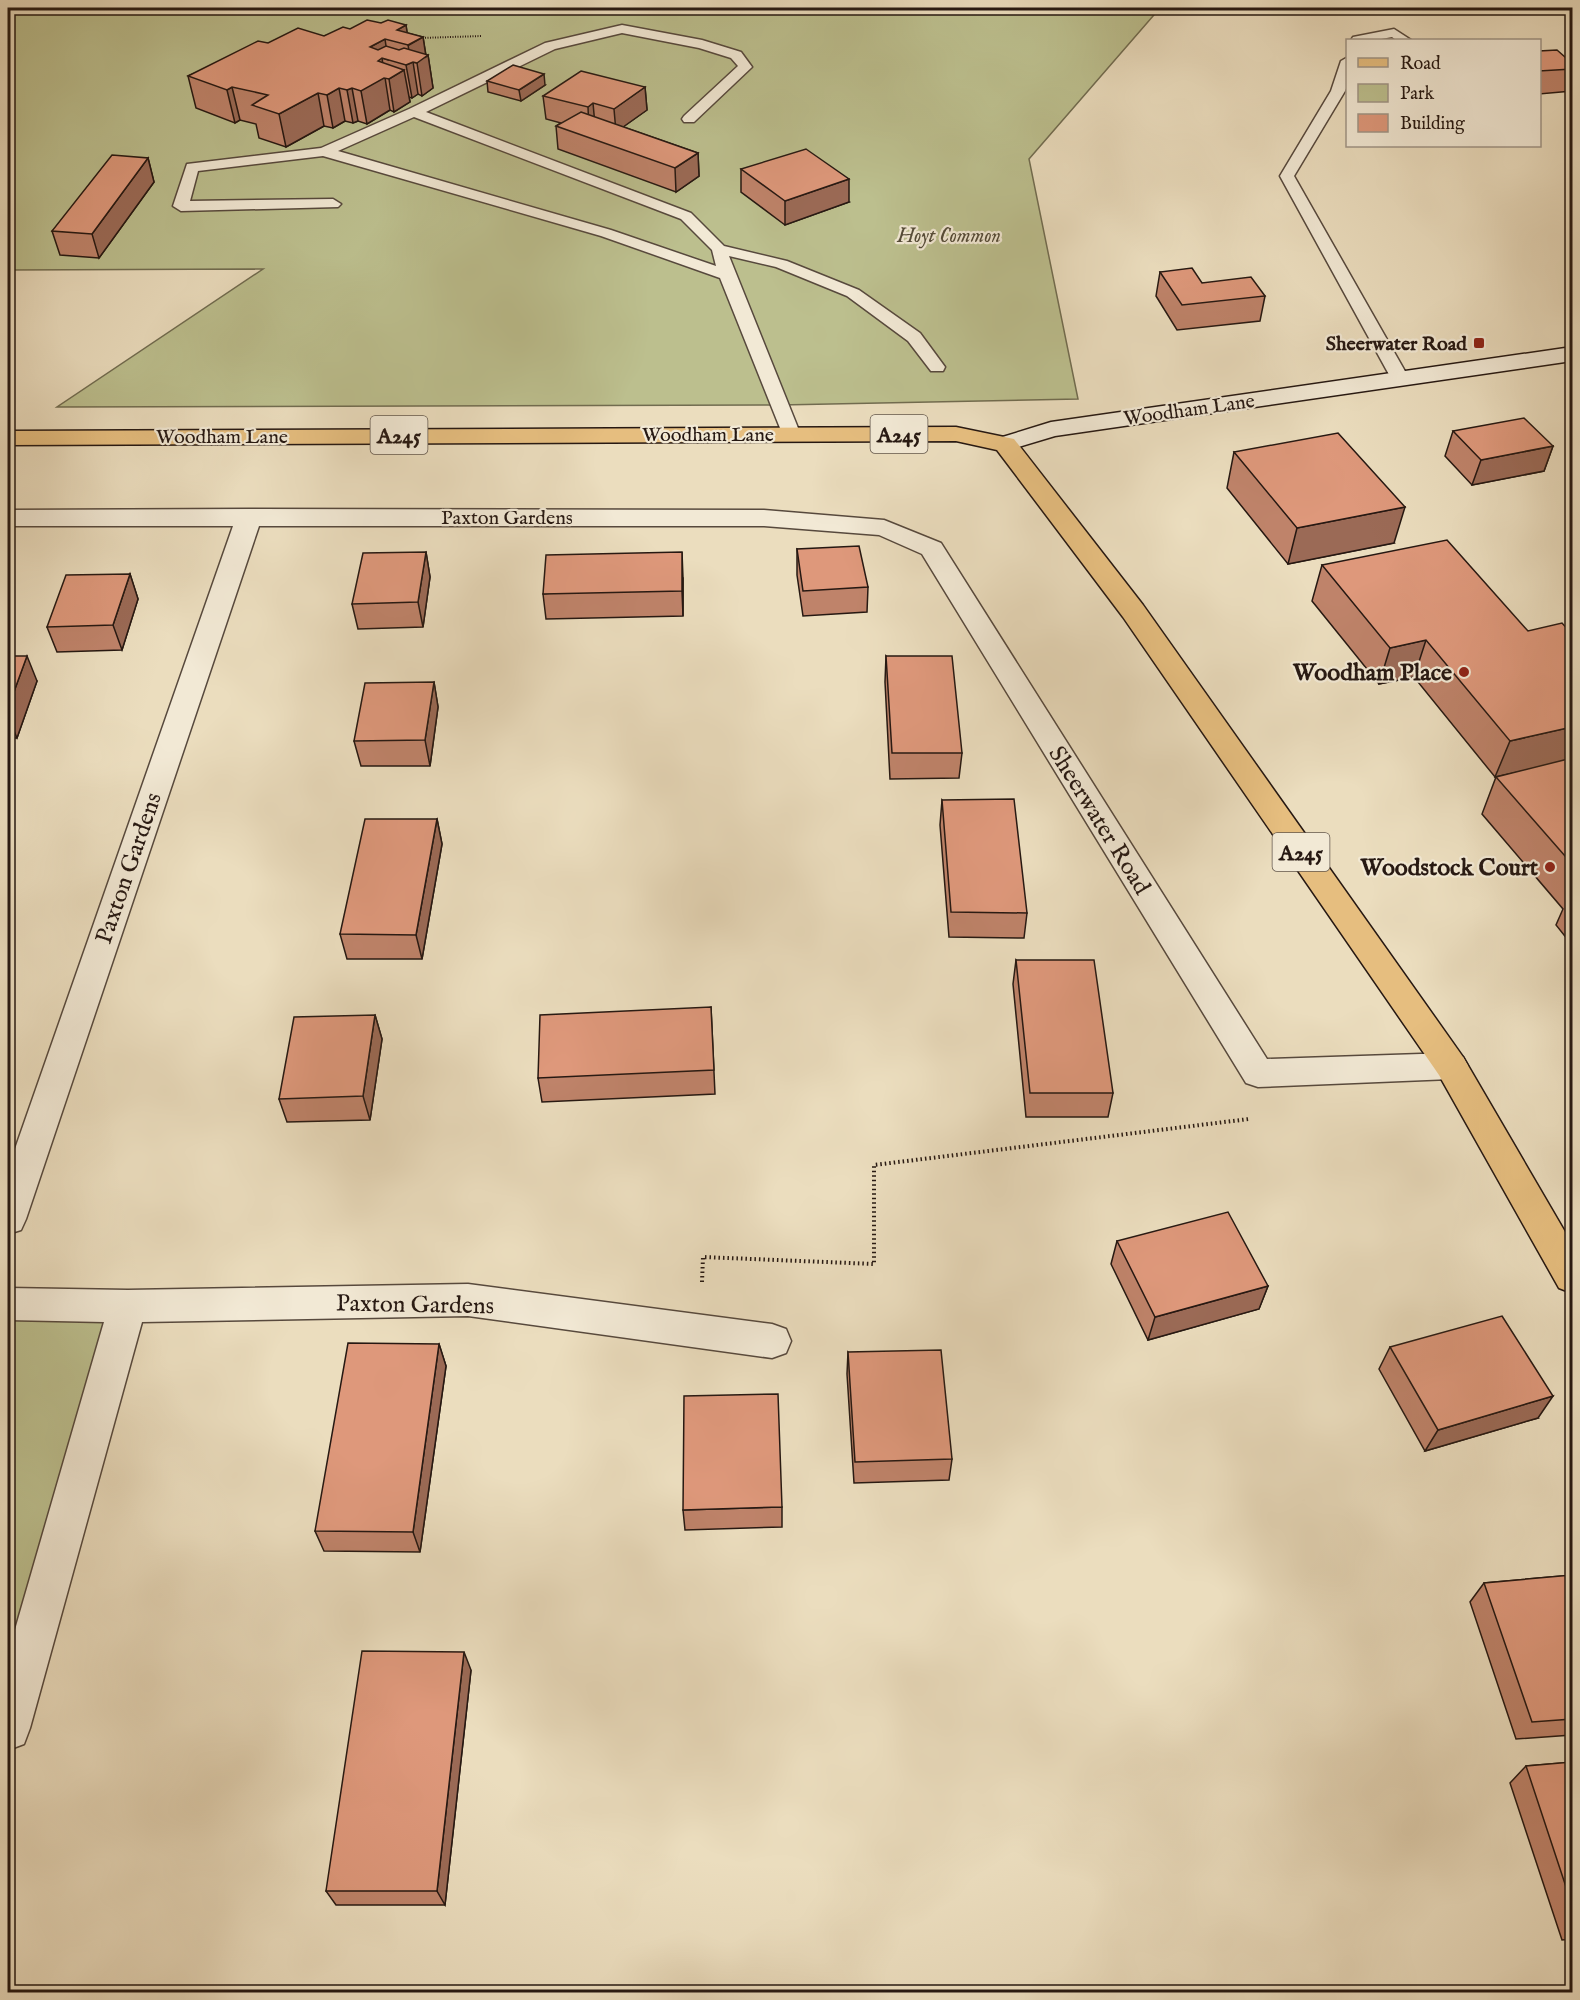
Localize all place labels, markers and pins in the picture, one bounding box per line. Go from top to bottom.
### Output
place label: Sheerwater Road [1326,332,1468,357]
marker: Sheerwater Road [1472,336,1486,350]
place label: Woodham Place [1292,658,1452,689]
marker: Woodham Place [1457,665,1471,679]
place label: Woodstock Court [1359,853,1539,884]
marker: Woodstock Court [1543,860,1557,874]

